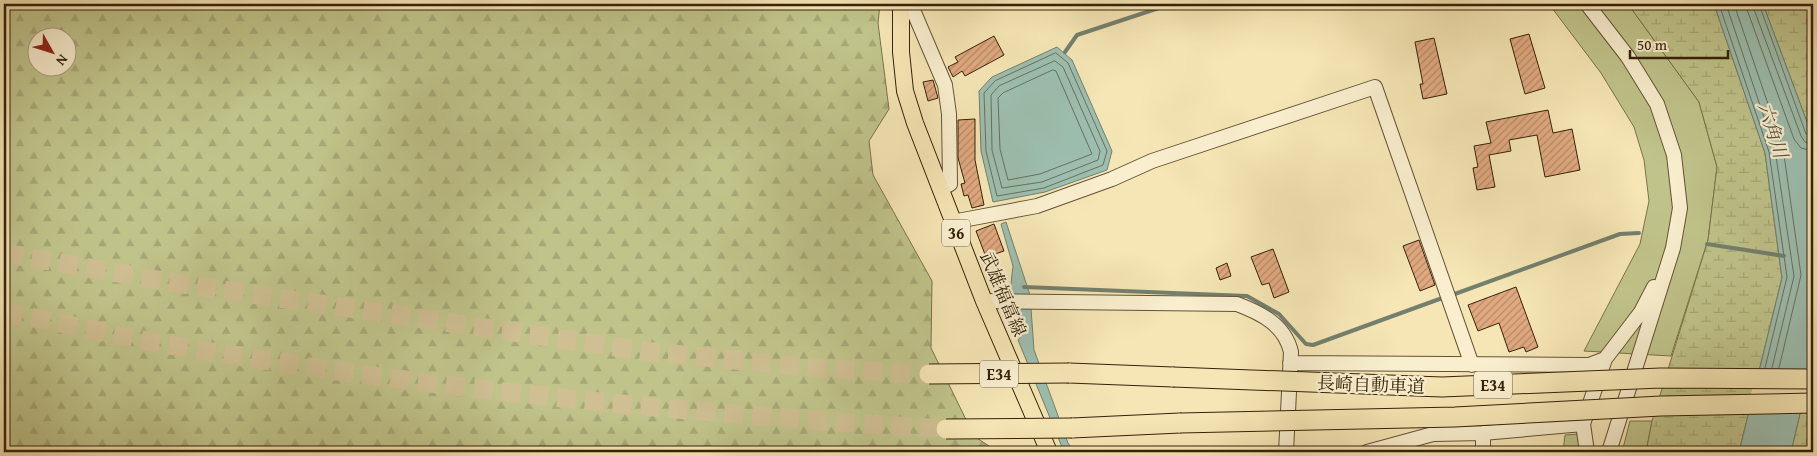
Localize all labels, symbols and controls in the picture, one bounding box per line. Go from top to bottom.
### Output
north arrow [28,28,78,78]
scale bar [1630,28,1727,60]
text: 50 m [1637,34,1668,55]
text: N [51,50,73,71]
water label: 六角川 [1751,99,1796,163]
road number: 36 [942,220,970,247]
street label: 武雄福富線 [973,247,1033,341]
road number: E34 [980,360,1018,388]
street label: 長崎自動車道 [1317,369,1425,400]
road number: E34 [1474,372,1512,398]

